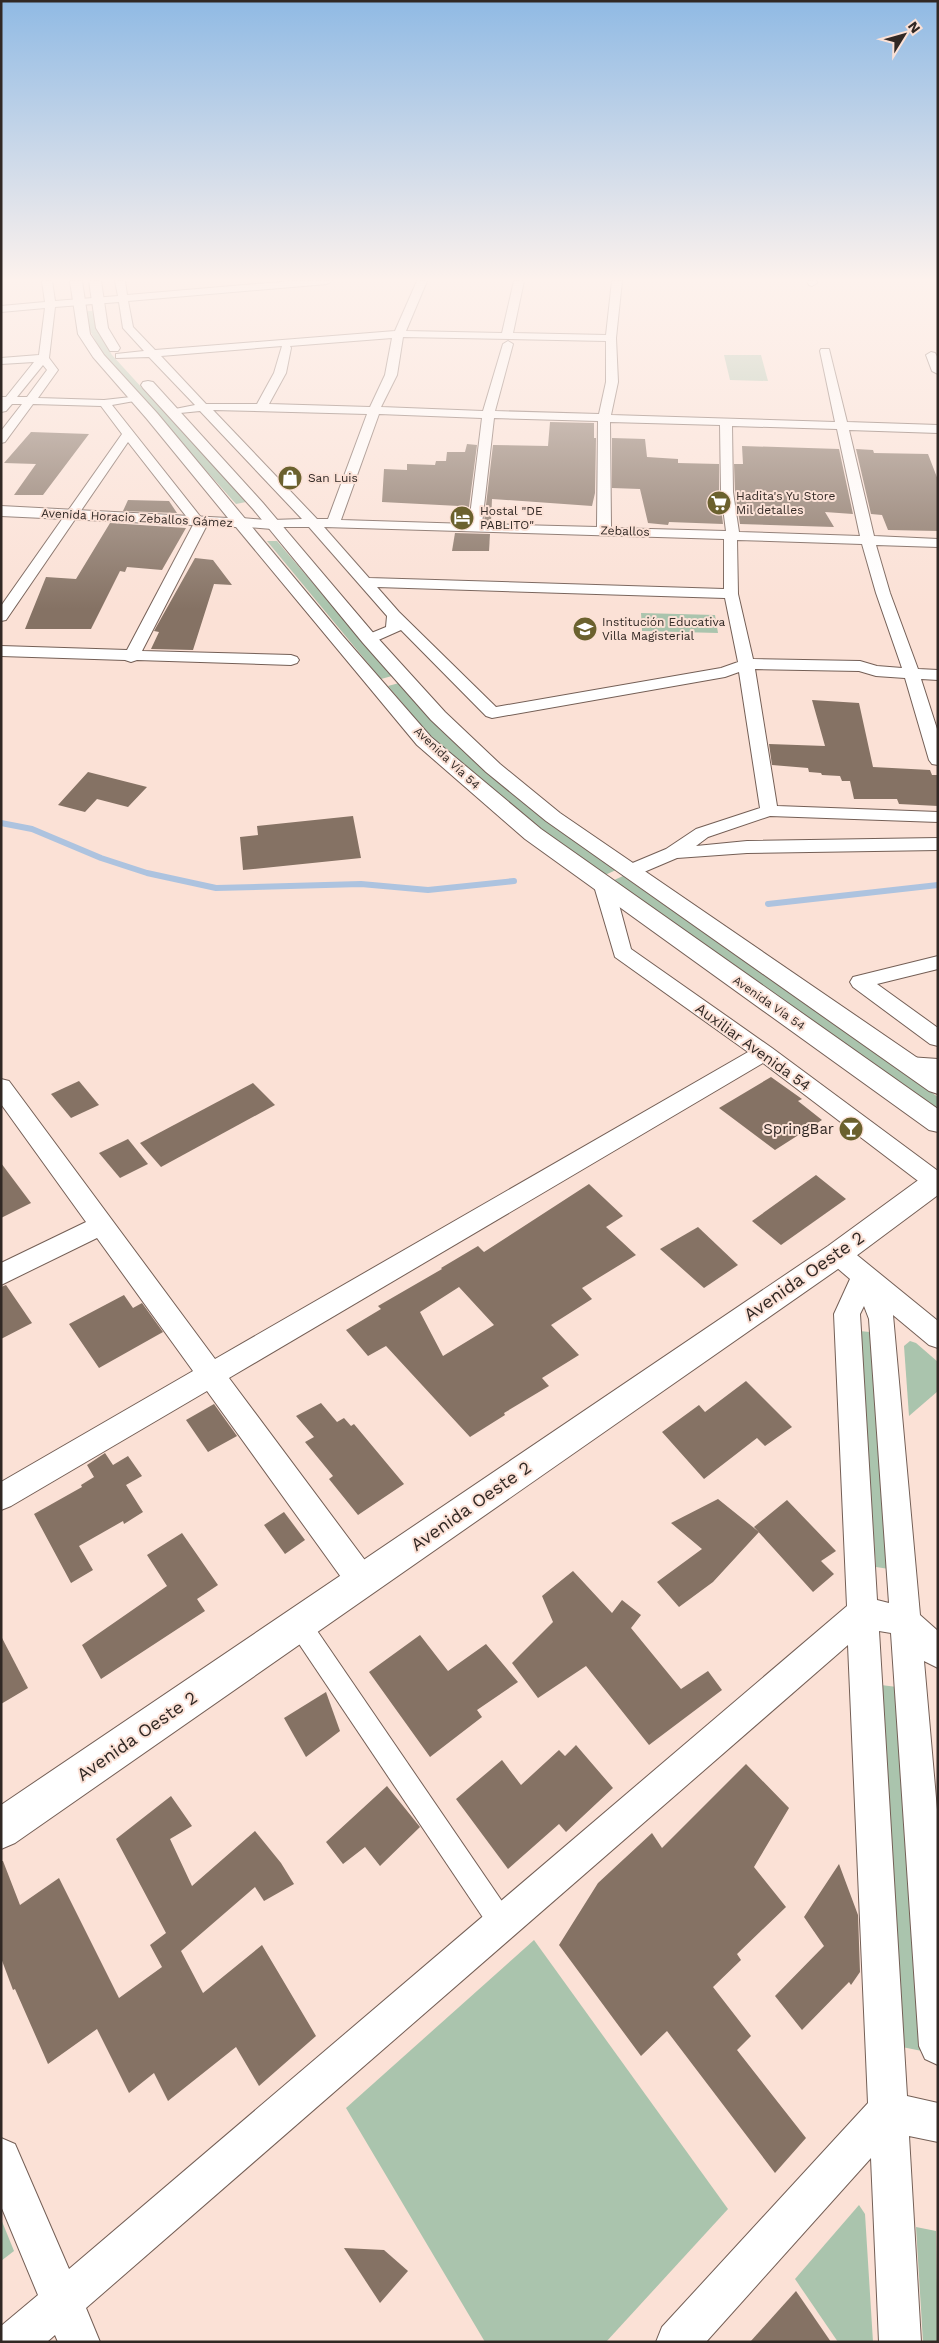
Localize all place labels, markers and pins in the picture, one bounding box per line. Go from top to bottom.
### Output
shop icon: San Luis [277,465,303,491]
place label: San Luis [308,471,358,485]
place label: Hadita's Yu Store Mil detalles [736,489,835,517]
supermarket icon: Hadita's Yu Store Mil detalles [706,490,732,516]
place label: Hostal "DE PABLITO" [480,504,543,532]
hotel icon: Hostal "DE PABLITO" [449,505,475,531]
place label: Institución Educativa Villa Magisterial [602,615,725,643]
school or university icon: Institución Educativa Villa Magisterial [572,616,598,642]
bar icon: SpringBar [838,1116,864,1142]
place label: SpringBar [763,1120,834,1138]

